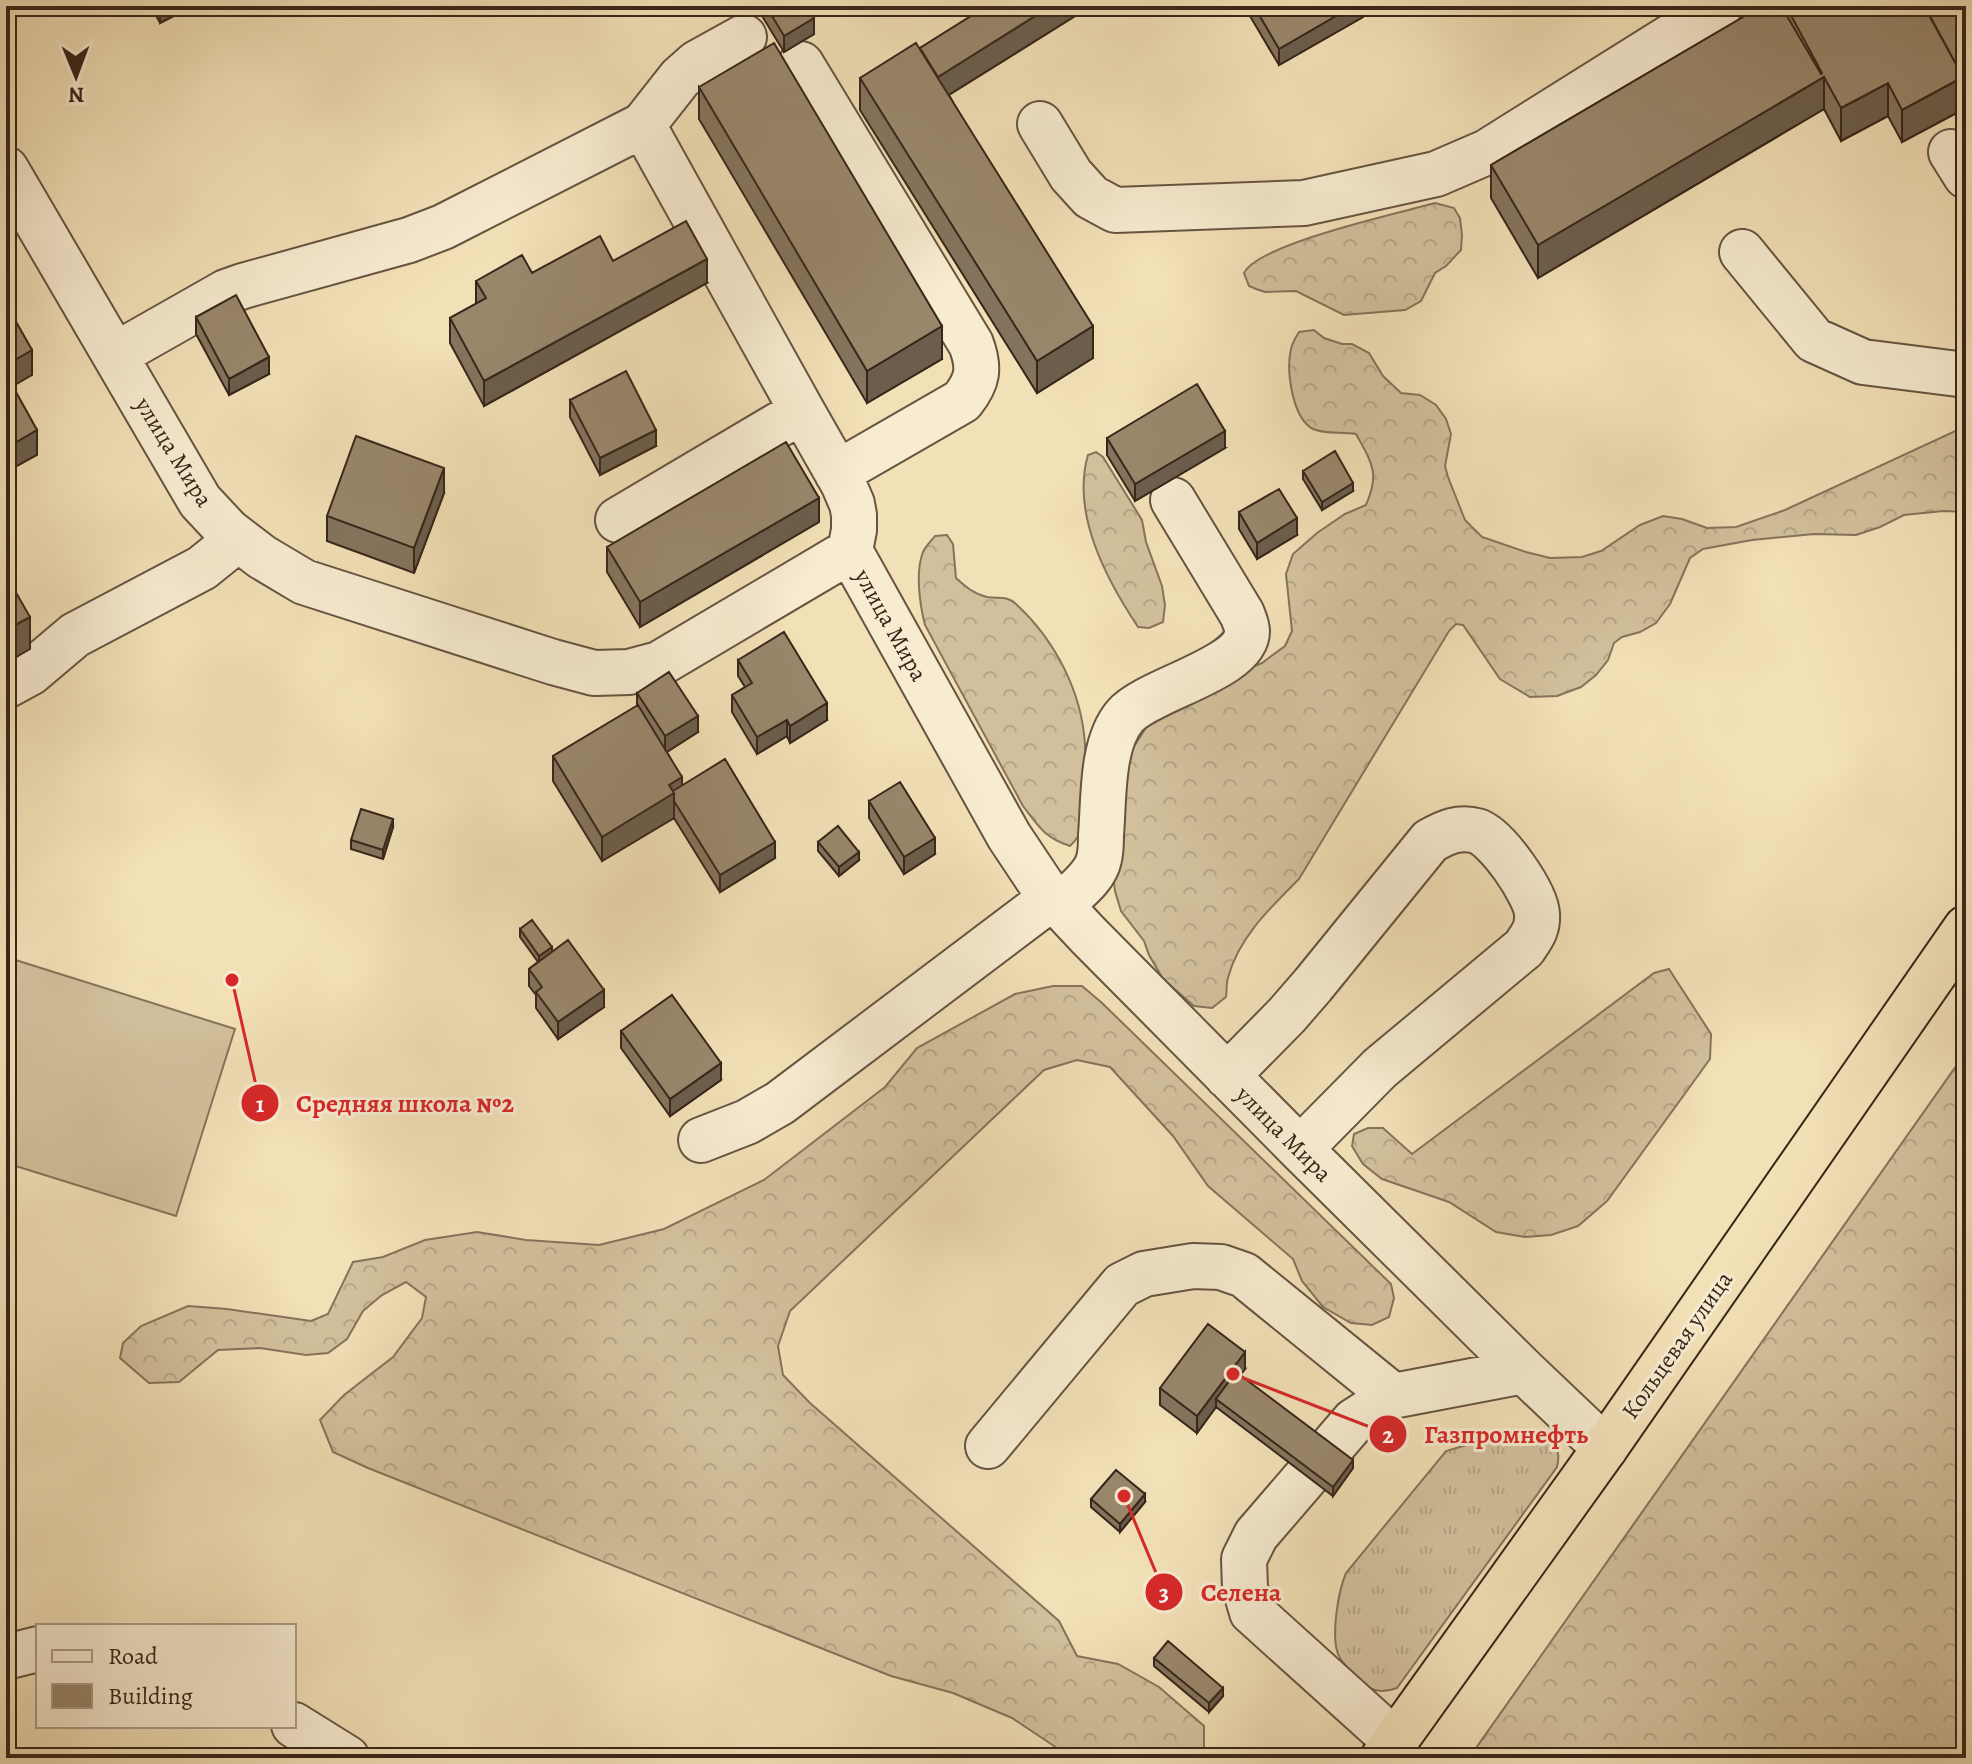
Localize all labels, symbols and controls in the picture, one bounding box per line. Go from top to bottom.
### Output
north arrow [36,36,116,116]
text: N [68,80,85,110]
street label: улица Мира [127,390,220,513]
street label: улица Мира [846,562,935,687]
callout: Средняя школа №2 [240,1078,530,1128]
street label: улица Мира [1228,1078,1339,1189]
text: Средняя школа №2 [296,1086,514,1121]
text: 1 [256,1088,265,1120]
street label: Кольцевая улица [1614,1265,1740,1425]
callout: Газпромнефть [1368,1409,1604,1459]
text: Газпромнефть [1424,1417,1588,1452]
text: 2 [1382,1419,1394,1451]
callout: Селена [1144,1567,1297,1617]
text: Селена [1201,1575,1282,1610]
text: 3 [1159,1577,1169,1609]
legend [36,1624,296,1728]
text: Road [108,1640,158,1672]
text: Building [108,1680,193,1712]

